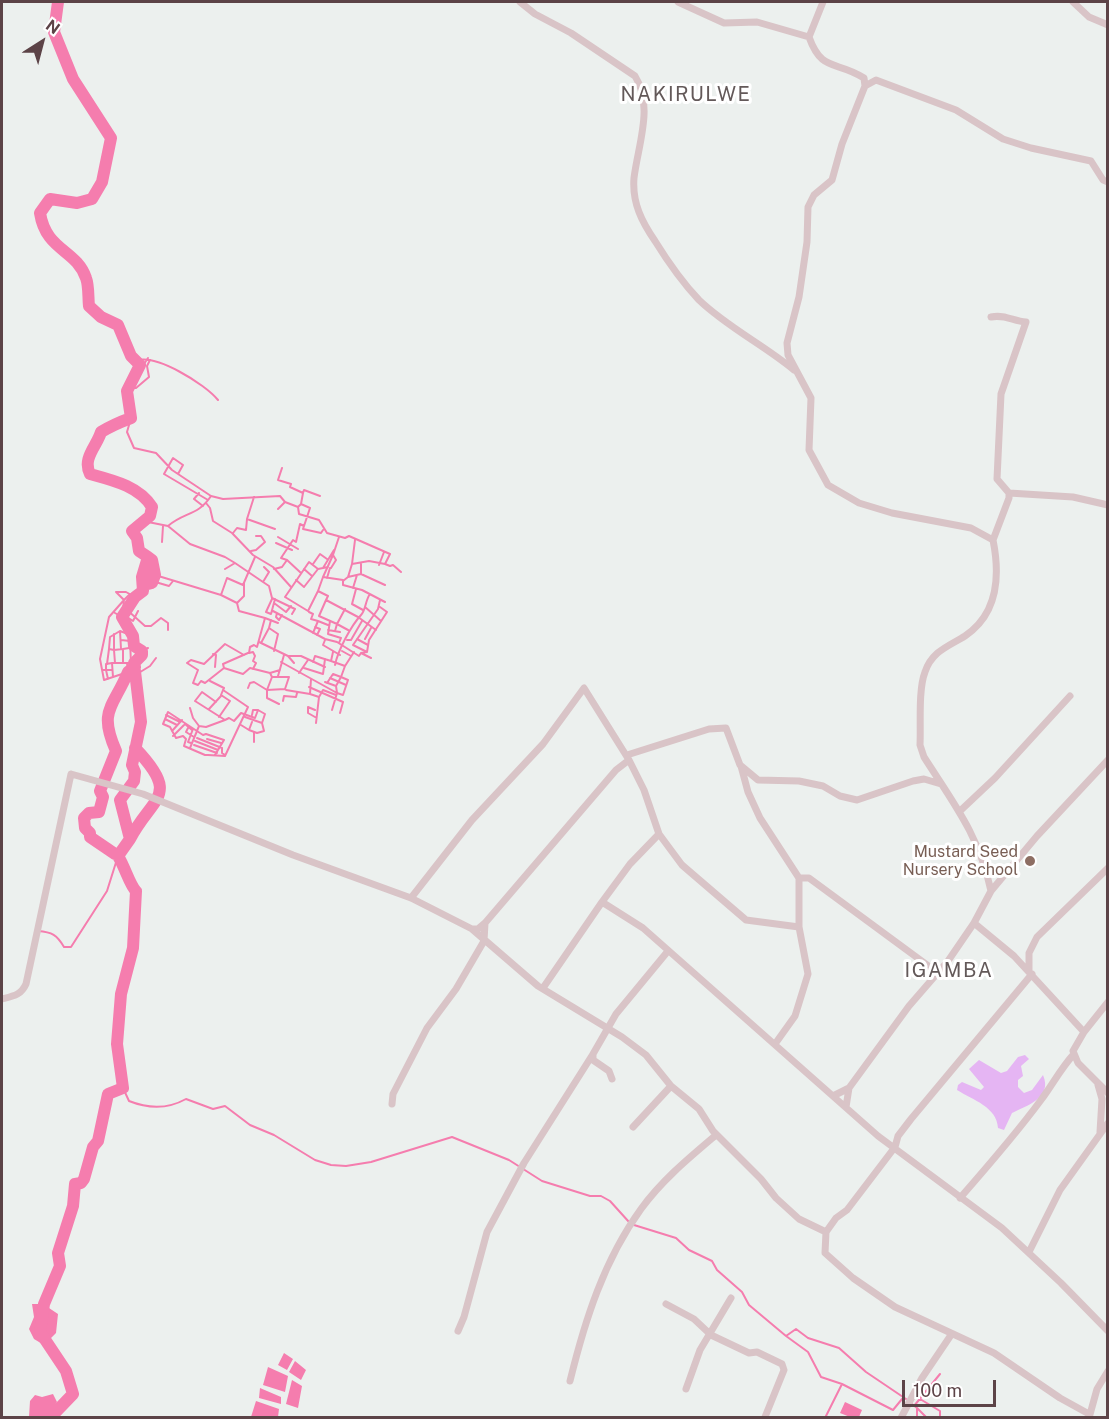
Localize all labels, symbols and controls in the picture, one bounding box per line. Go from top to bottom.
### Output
north arrow [12,12,72,72]
text: N [42,16,64,38]
district label: NAKIRULWE [621,83,751,107]
place label: Mustard Seed Nursery School [903,842,1018,880]
marker: Mustard Seed Nursery School [1023,854,1037,868]
district label: IGAMBA [905,959,993,983]
scale bar [905,1368,1000,1406]
text: 100 m [913,1380,962,1401]

